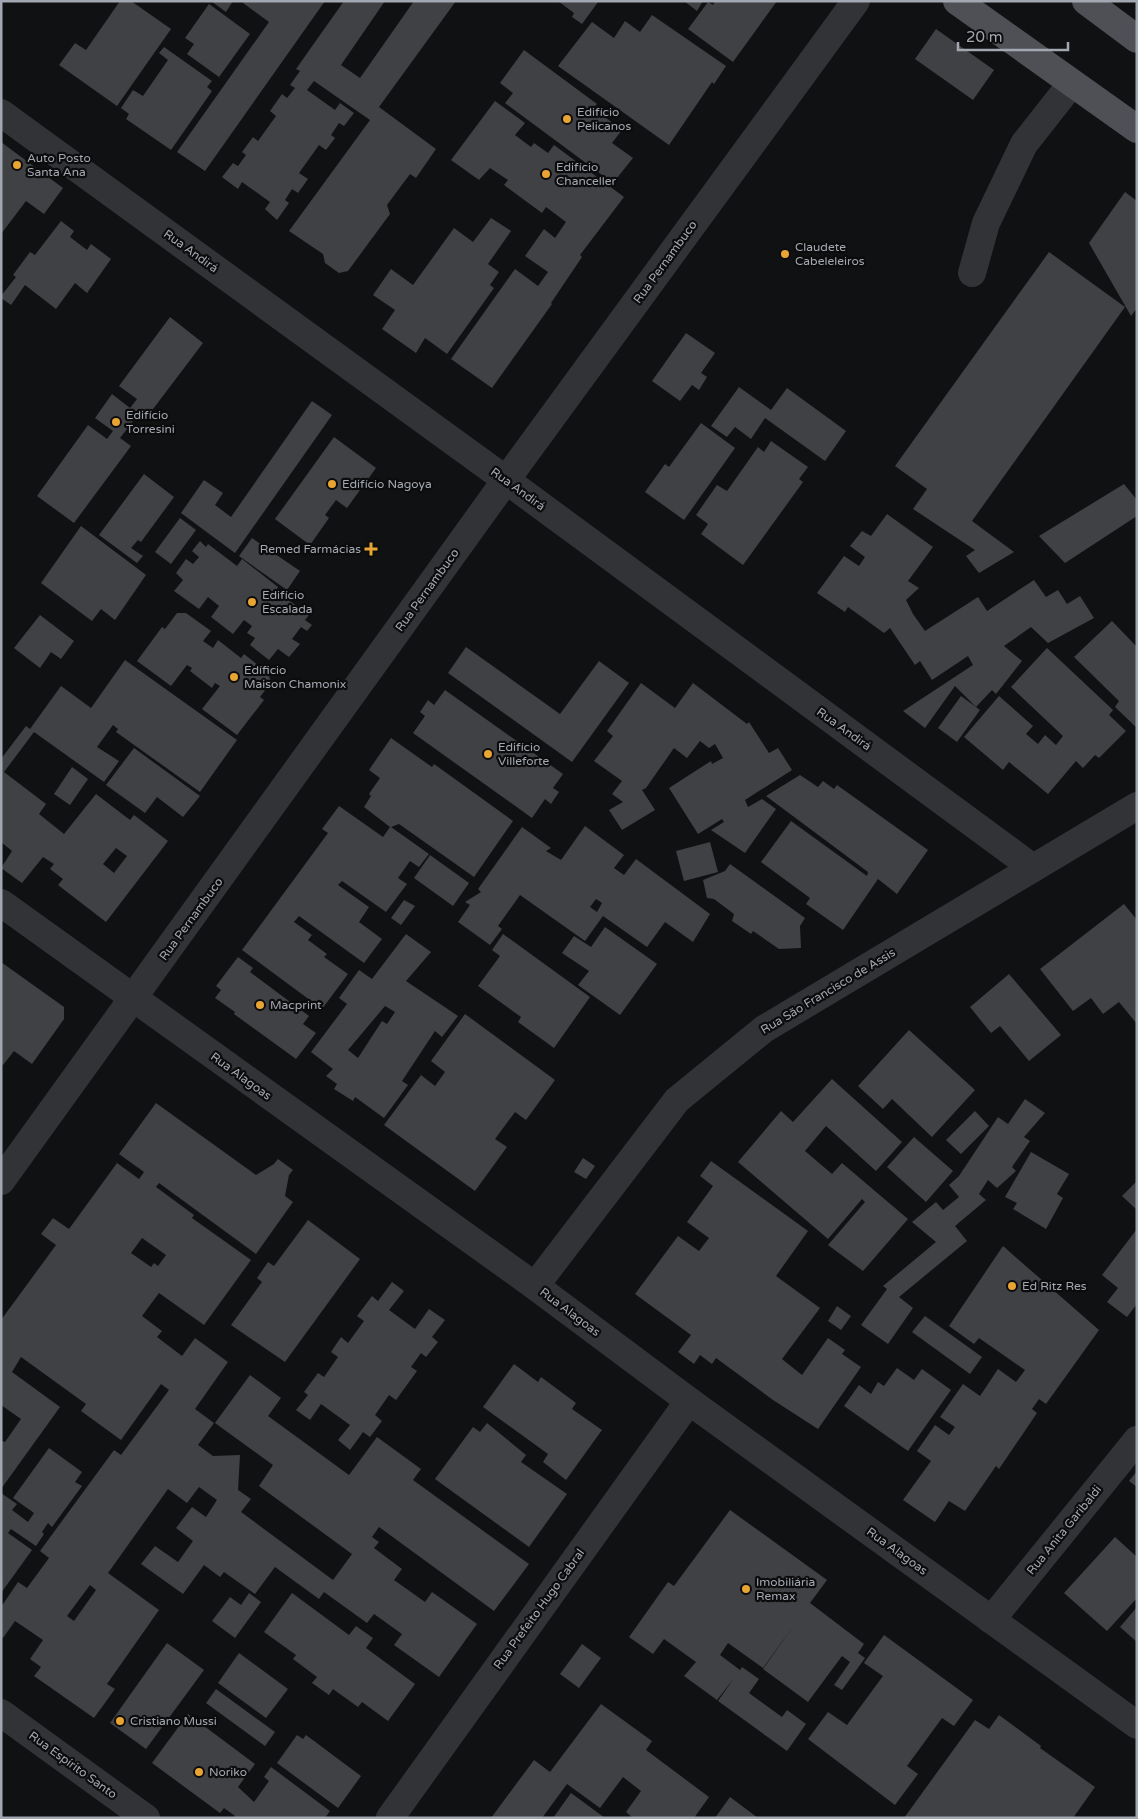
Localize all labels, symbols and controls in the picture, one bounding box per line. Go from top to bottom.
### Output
scale bar [958,20,1068,52]
text: 20 m [966,28,1003,46]
place label: Edifício Pelicanos [577,105,631,133]
marker: Edifício Pelicanos [561,113,573,125]
place label: Auto Posto Santa Ana [27,151,91,179]
marker: Auto Posto Santa Ana [11,159,23,171]
place label: Edifício Chanceller [556,160,617,188]
marker: Edifício Chanceller [540,168,552,180]
street label: Rua Pernambuco [630,218,700,306]
street label: Rua Andirá [161,227,221,275]
place label: Claudete Cabeleleiros [795,240,865,268]
marker: Claudete Cabeleleiros [779,248,791,260]
place label: Edifício Torresini [126,408,175,436]
marker: Edifício Torresini [110,416,122,428]
street label: Rua Andirá [488,465,548,513]
place label: Edifício Nagoya [342,477,432,491]
marker: Edifício Nagoya [326,478,338,490]
place label: Remed Farmácias [260,542,361,556]
marker: Remed Farmácias [365,543,377,555]
street label: Rua Pernambuco [392,546,462,634]
place label: Edifício Escalada [262,588,313,616]
marker: Edifício Escalada [246,596,258,608]
place label: Edíficio Maison Chamonix [244,663,346,691]
marker: Edíficio Maison Chamonix [228,671,240,683]
street label: Rua Andirá [814,705,874,753]
place label: Edifício Villeforte [498,740,550,768]
marker: Edifício Villeforte [482,748,494,760]
street label: Rua Pernambuco [156,875,226,963]
street label: Rua São Francisco de Assis [758,945,898,1037]
place label: Macprint [270,998,322,1012]
marker: Macprint [254,999,266,1011]
street label: Rua Alagoas [208,1049,274,1103]
place label: Ed Ritz Res [1022,1279,1087,1293]
marker: Ed Ritz Res [1006,1280,1018,1292]
street label: Rua Alagoas [537,1285,603,1339]
street label: Rua Anita Garibaldi [1024,1483,1104,1577]
street label: Rua Alagoas [864,1524,930,1578]
street label: Rua Prefeito Hugo Cabral [491,1546,587,1672]
place label: Imobiliária Remax [756,1575,815,1603]
marker: Imobiliária Remax [740,1583,752,1595]
place label: Cristiano Mussi [130,1714,217,1728]
marker: Cristiano Mussi [114,1715,126,1727]
street label: Rua Espírito Santo [26,1728,120,1802]
place label: Noriko [209,1765,247,1779]
marker: Noriko [193,1766,205,1778]

